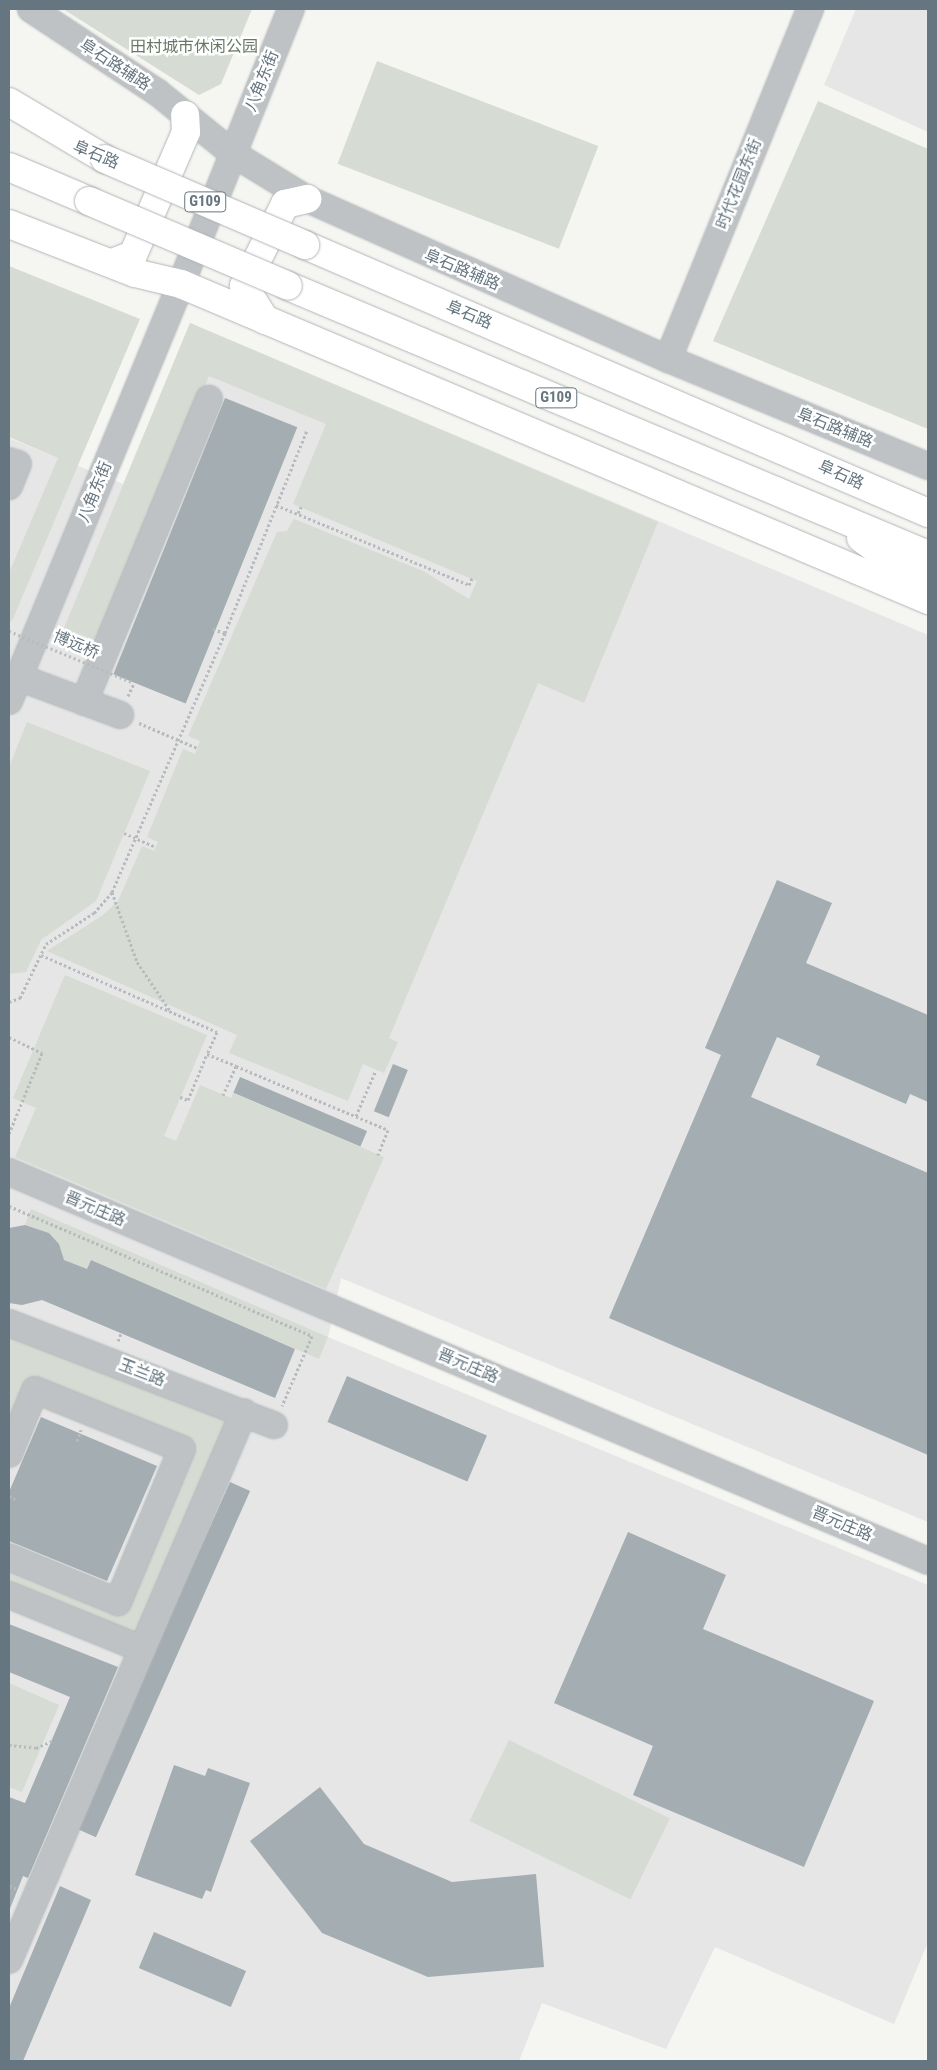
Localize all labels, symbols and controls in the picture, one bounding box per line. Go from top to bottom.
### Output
street label: 阜石路辅路 [76,35,154,95]
park label: 田村城市休闲公园 [130,37,258,57]
street label: 八角东街 [241,48,283,114]
street label: 时代花园东街 [712,136,766,232]
street label: 阜石路 [70,137,122,173]
road number: G109 [184,190,226,214]
street label: 阜石路辅路 [421,246,503,294]
street label: 阜石路 [443,297,495,333]
road number: G109 [535,386,577,410]
street label: 阜石路辅路 [794,404,876,452]
street label: 阜石路 [815,456,867,494]
street label: 八角东街 [74,459,116,525]
street label: 博远桥 [50,627,102,663]
street label: 晋元庄路 [62,1188,128,1230]
street label: 晋元庄路 [435,1345,501,1387]
street label: 玉兰路 [116,1355,168,1391]
street label: 晋元庄路 [809,1503,875,1545]

